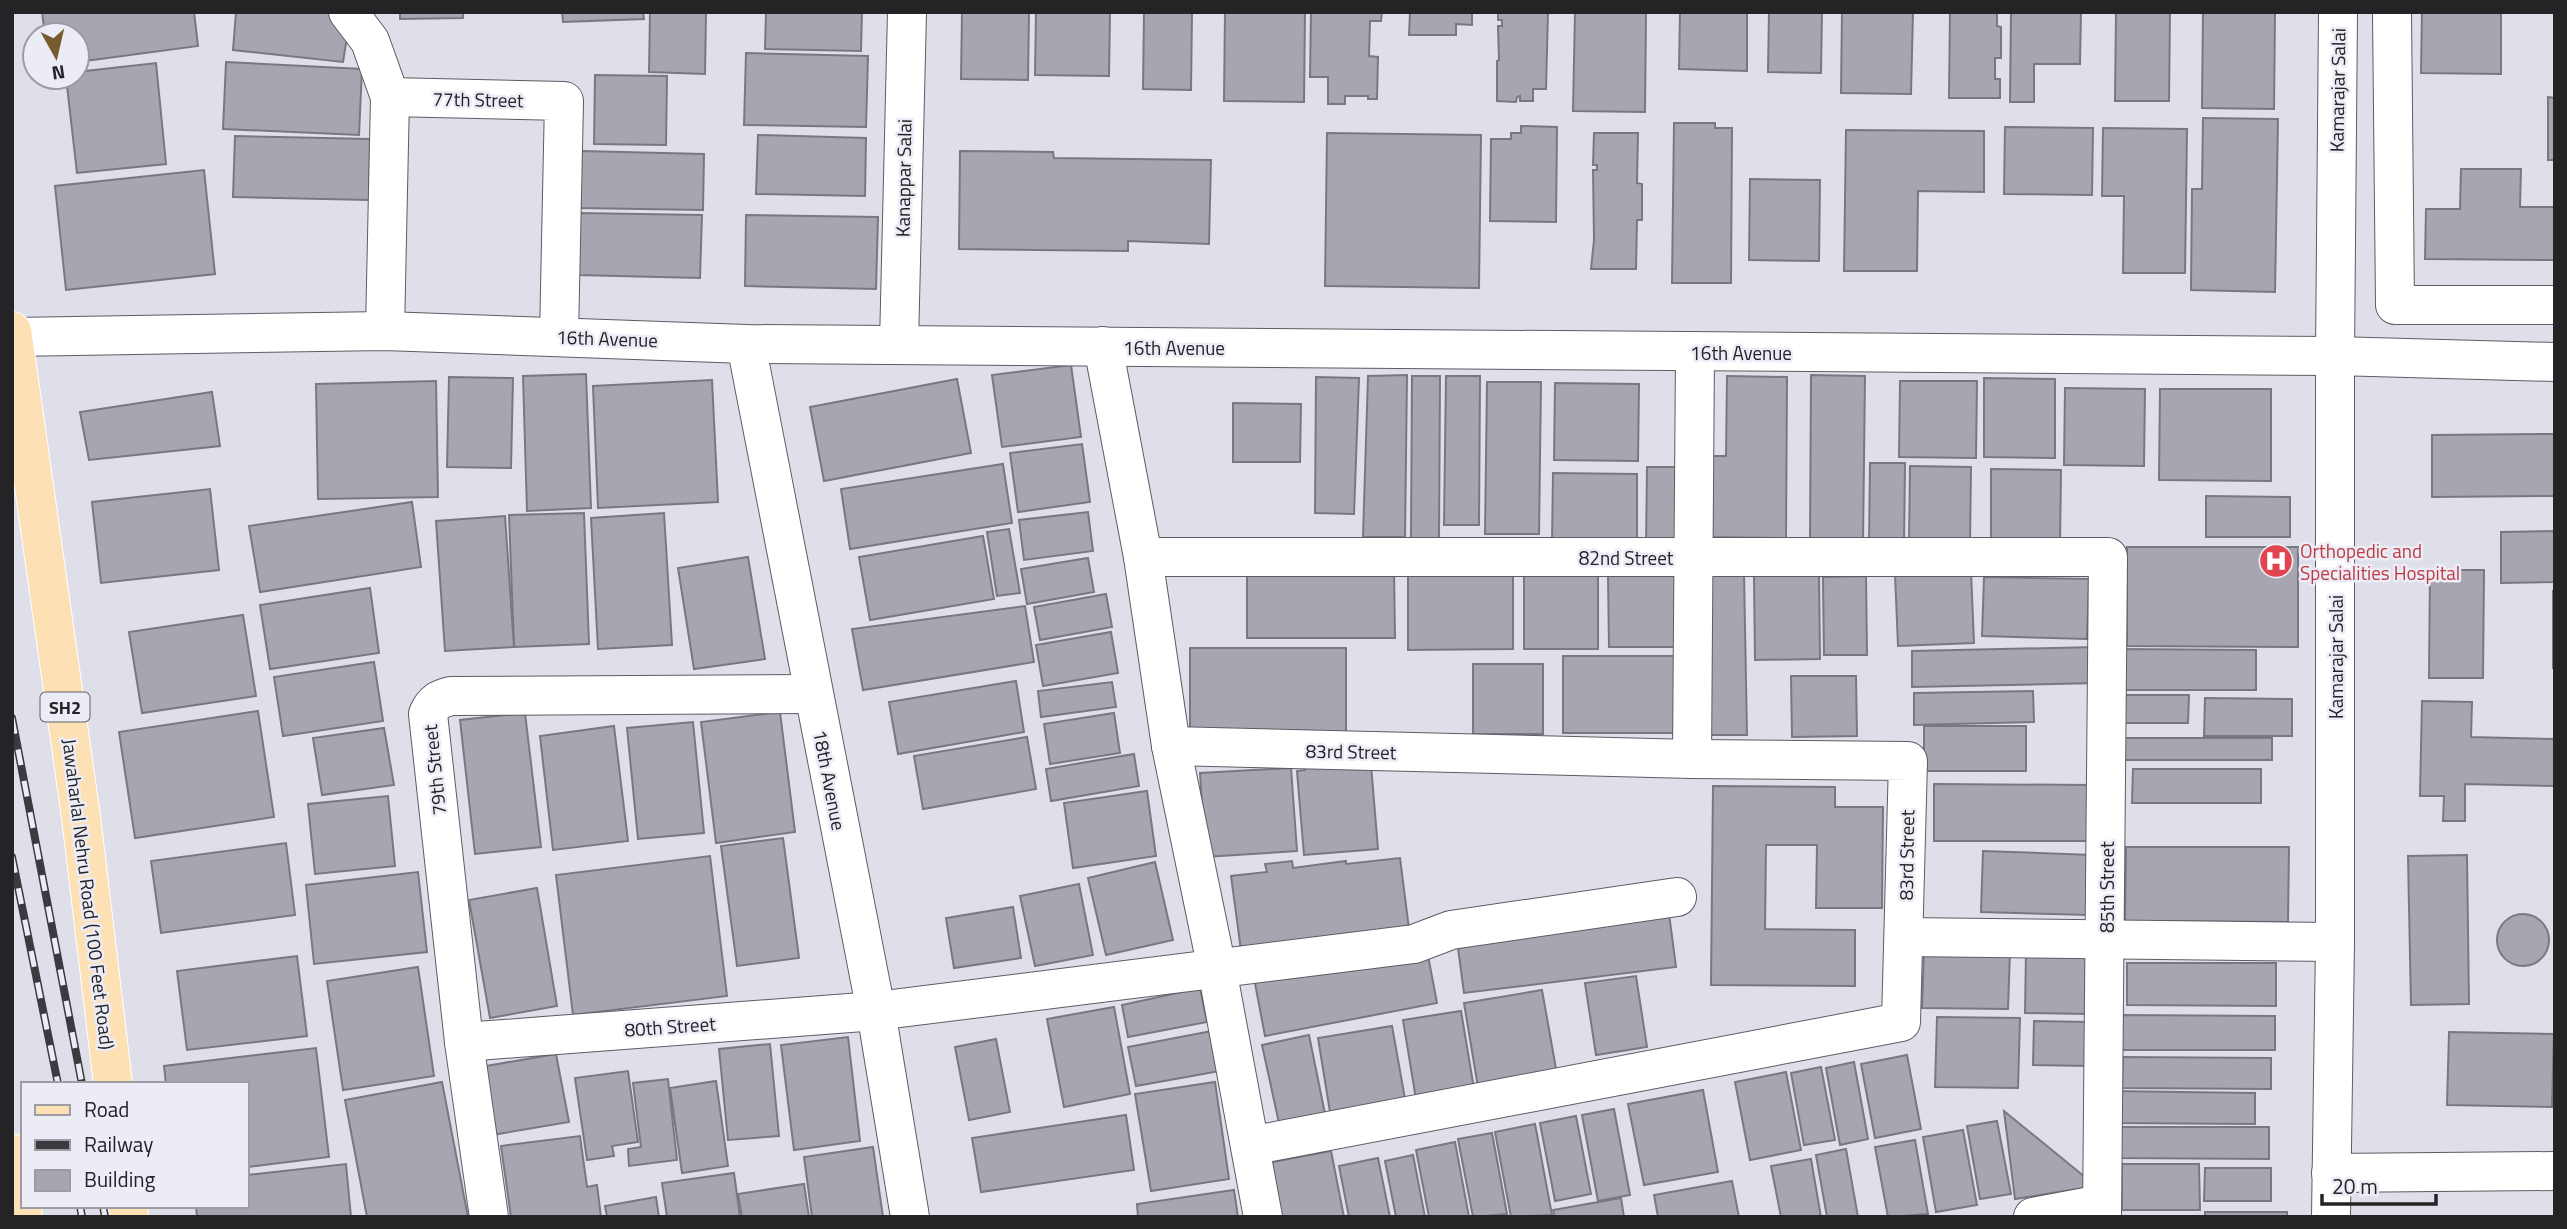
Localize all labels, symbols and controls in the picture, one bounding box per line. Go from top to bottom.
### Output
north arrow [21,21,91,91]
street label: Kamarajar Salai [2321,28,2353,152]
text: N [50,58,67,89]
street label: 77th Street [432,84,524,114]
street label: Kanappar Salai [887,119,919,237]
street label: 16th Avenue [556,322,658,354]
street label: 16th Avenue [1123,333,1225,362]
street label: 16th Avenue [1690,338,1792,367]
place label: Orthopedic and Specialities Hospital [2300,536,2460,587]
hospital icon: Orthopedic and Specialities Hospital [2257,542,2295,580]
street label: 82nd Street [1579,543,1674,572]
street label: Kamarajar Salai [2321,595,2350,719]
road number: SH2 [41,692,90,722]
street label: 79th Street [415,723,453,817]
street label: 18th Avenue [806,727,854,833]
street label: 83rd Street [1305,736,1397,766]
street label: Jawaharlal Nehru Road (100 Feet Road) [56,737,122,1051]
street label: 83rd Street [1891,809,1921,901]
street label: 85th Street [2092,841,2121,933]
street label: 80th Street [623,1008,717,1044]
legend [21,1082,248,1208]
text: Road [84,1093,129,1125]
text: Railway [84,1128,153,1160]
scale bar [2322,1162,2436,1206]
text: Building [84,1163,156,1195]
text: 20 m [2332,1170,2378,1202]

